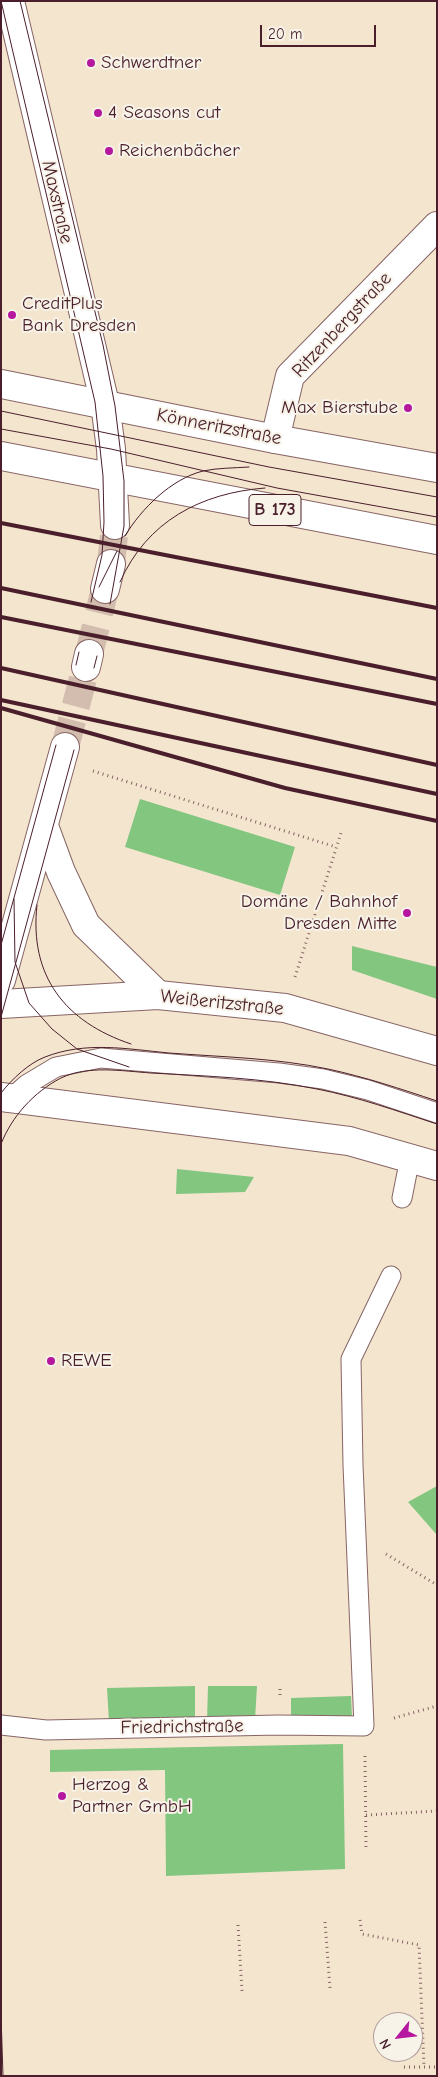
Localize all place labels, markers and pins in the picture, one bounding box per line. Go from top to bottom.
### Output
place label: Schwerdtner [101,52,201,74]
marker: Schwerdtner [85,57,97,69]
place label: 4 Seasons cut [108,102,220,124]
marker: 4 Seasons cut [92,107,104,119]
place label: Reichenbächer [119,140,240,162]
marker: Reichenbächer [103,145,115,157]
place label: CreditPlus Bank Dresden [22,293,136,337]
marker: CreditPlus Bank Dresden [6,309,18,321]
place label: Max Bierstube [281,397,398,419]
marker: Max Bierstube [402,402,414,414]
place label: Domäne / Bahnhof Dresden Mitte [241,891,397,935]
marker: Domäne / Bahnhof Dresden Mitte [401,907,413,919]
place label: REWE [61,1350,112,1372]
marker: REWE [45,1355,57,1367]
place label: Herzog & Partner GmbH [72,1774,192,1818]
marker: Herzog & Partner GmbH [56,1790,68,1802]

